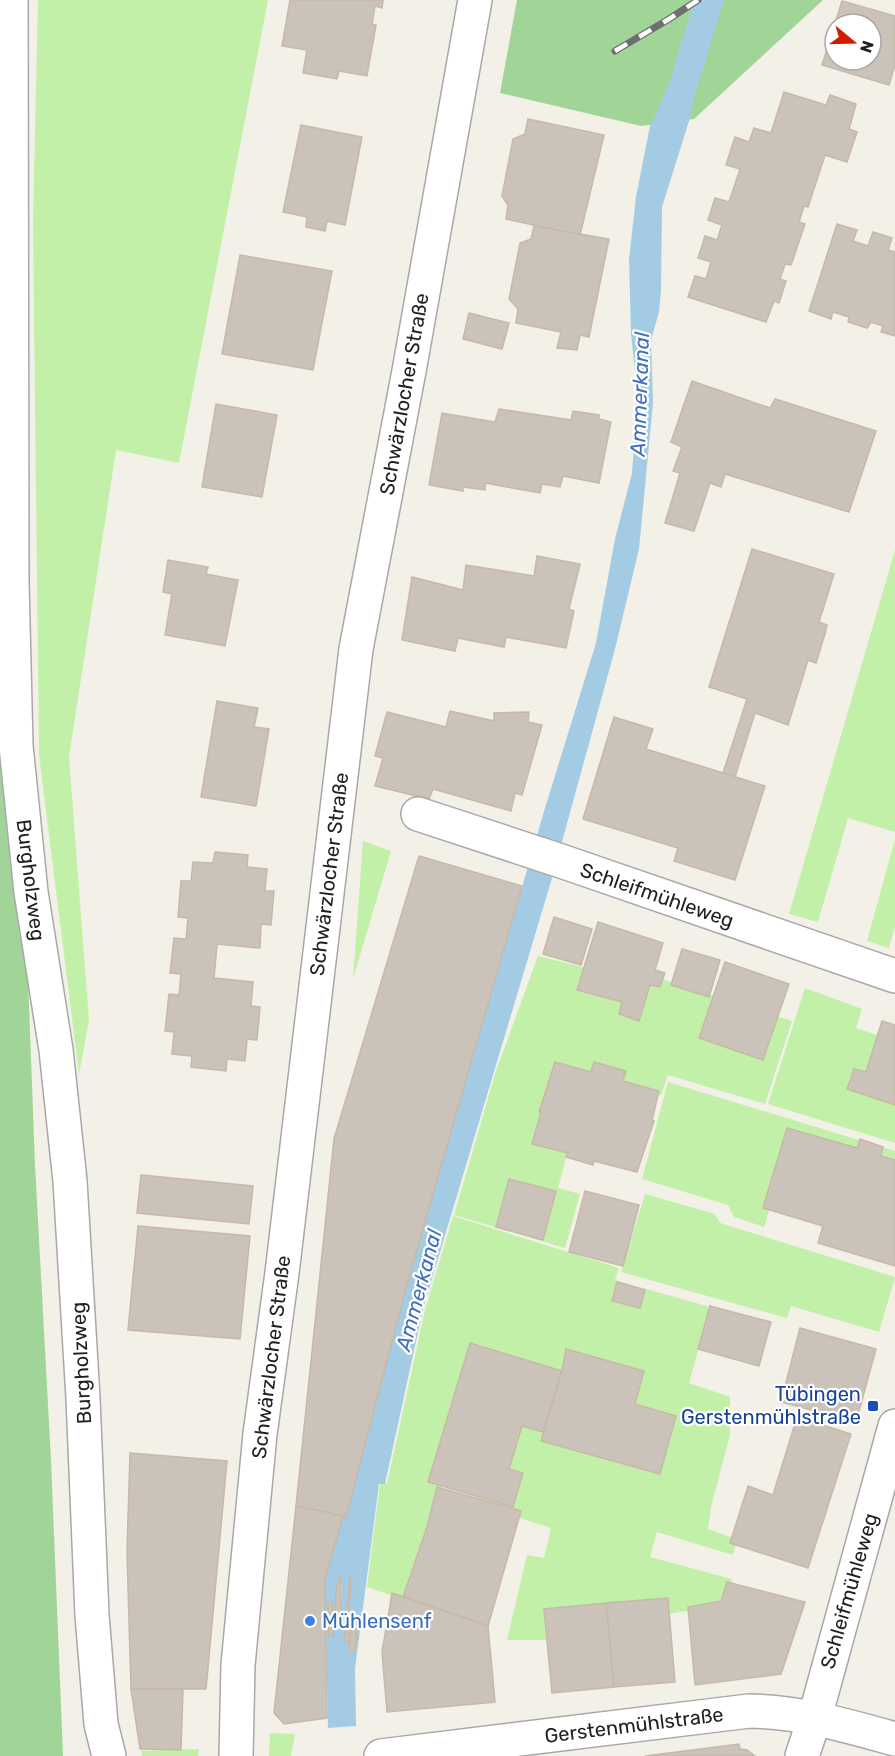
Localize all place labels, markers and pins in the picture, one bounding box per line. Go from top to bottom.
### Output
place label: Tübingen Gerstenmühlstraße [681,1382,861,1429]
marker: Tübingen Gerstenmühlstraße [866,1399,880,1413]
place label: Mühlensenf [322,1609,432,1633]
marker: Mühlensenf [303,1614,317,1628]

